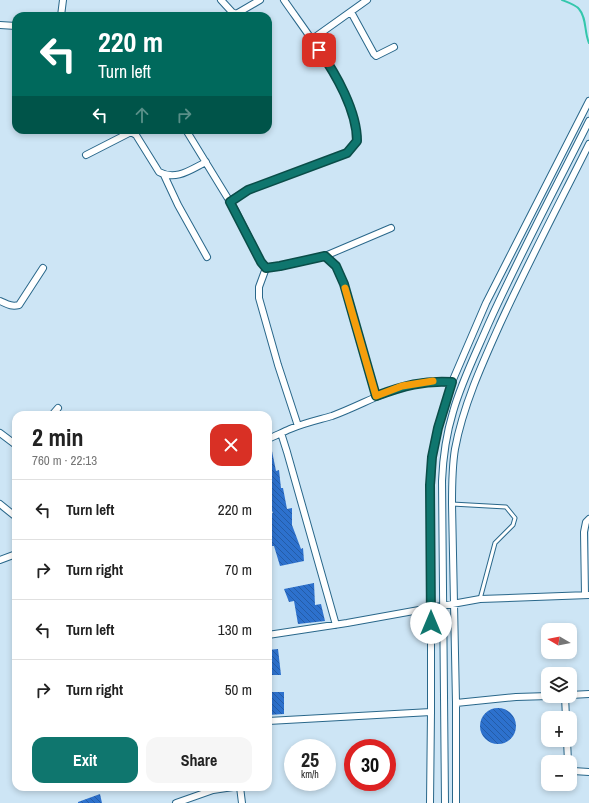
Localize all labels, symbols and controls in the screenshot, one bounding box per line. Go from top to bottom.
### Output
text: 220 m [98,23,163,61]
icon: left [32,28,84,80]
pin [302,33,336,67]
icon: arrive [308,39,330,61]
text: Turn left [98,59,151,84]
icon: left [89,104,111,126]
icon: ahead [131,104,153,126]
icon: right [173,104,195,126]
text: 2 min [32,421,83,453]
button: close [210,424,252,466]
text: 760 m · 22:13 [32,452,97,469]
icon: left [32,499,54,521]
text: Turn left [66,499,114,520]
text: 220 m [218,499,252,520]
icon: right [32,559,54,581]
text: Turn right [66,559,123,580]
text: 70 m [225,559,252,580]
position arrow [410,602,452,644]
icon: left [32,619,54,641]
text: Turn left [66,619,114,640]
text: 130 m [218,619,252,640]
north arrow [541,623,577,659]
map controls [541,623,577,791]
button: layers [541,667,577,703]
icon: right [32,679,54,701]
text: Turn right [66,679,123,700]
text: 50 m [225,679,252,700]
button: + [541,711,577,747]
button: Exit [32,737,138,783]
button: Share [146,737,252,783]
speed limit sign: 30 [344,739,396,791]
text: 25 [301,746,319,773]
button: − [541,755,577,791]
text: km/h [301,768,319,781]

